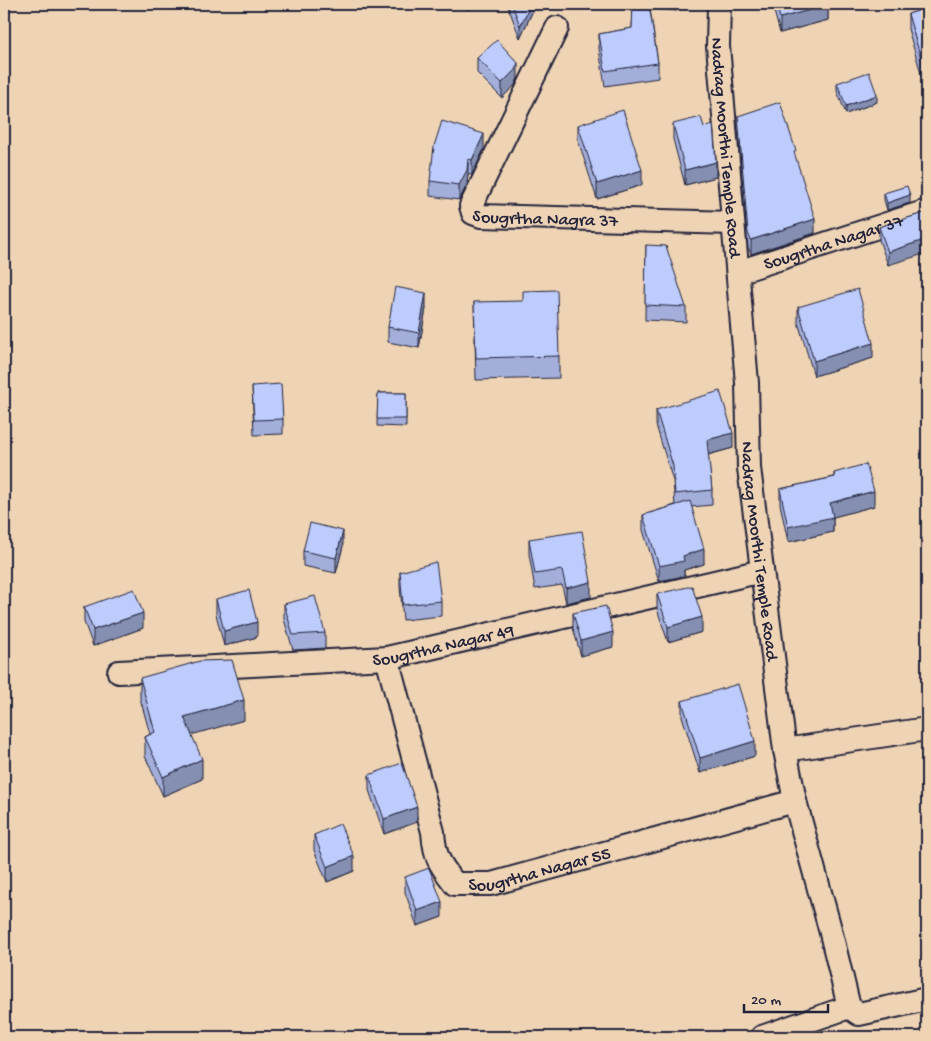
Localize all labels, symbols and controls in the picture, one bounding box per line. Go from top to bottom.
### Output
street label: Nadrag Moorthi Temple Road [705,37,744,260]
street label: Sougrtha Nagra 37 [469,206,619,233]
street label: Sougrtha Nagar 37 [761,211,907,276]
street label: Nadrag Moorthi Temple Road [735,441,782,664]
street label: Sougrtha Nagar 49 [372,621,516,672]
street label: Sougrtha Nagar 55 [468,844,613,897]
scale bar [744,981,827,1013]
text: 20 m [751,992,781,1010]

